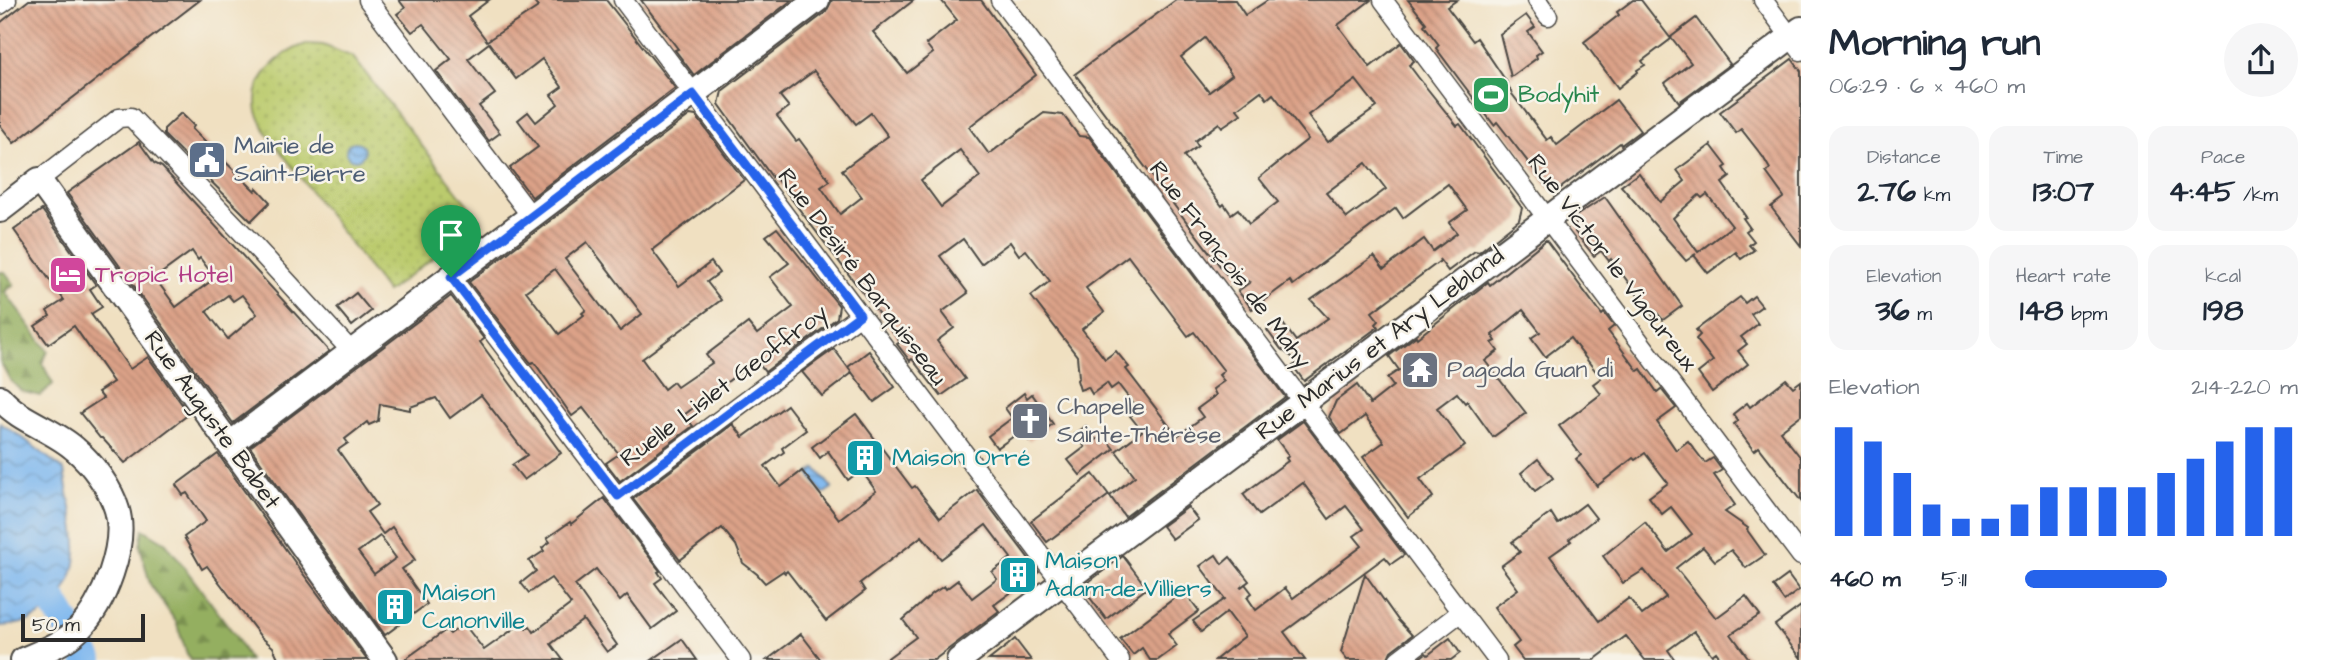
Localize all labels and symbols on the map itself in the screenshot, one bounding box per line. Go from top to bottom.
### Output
sports icon: Bodyhit [1470,74,1512,116]
place label: Bodyhit [1518,78,1600,113]
place label: Mairie de Saint-Pierre [234,129,366,191]
public building icon: Mairie de Saint-Pierre [186,139,228,181]
street label: Rue Victor le Vigoureux [1518,147,1706,380]
street label: Rue François de Mahy [1140,154,1319,376]
street label: Rue Désiré Barquisseau [769,161,955,393]
pin [421,205,481,277]
street label: Rue Marius et Ary Leblond [1249,239,1512,450]
hotel icon: Tropic Hotel [47,254,89,296]
place label: Tropic Hotel [95,258,233,292]
street label: Ruelle Lislet Geoffroy [613,297,836,476]
street label: Rue Auguste Babet [135,324,289,517]
temple icon: Pagoda Guan di [1399,349,1441,391]
place label: Pagoda Guan di [1447,353,1613,388]
place label: Chapelle Sainte-Thérèse [1057,390,1222,452]
church icon: Chapelle Sainte-Thérèse [1009,400,1051,442]
building icon: Maison Orré [844,437,886,479]
place label: Maison Orré [892,441,1030,475]
place label: Maison Adam-de-Villiers [1045,544,1212,606]
building icon: Maison Adam-de-Villiers [997,554,1039,596]
place label: Maison Canonville [422,576,525,638]
building icon: Maison Canonville [374,586,416,628]
scale bar [21,611,145,643]

